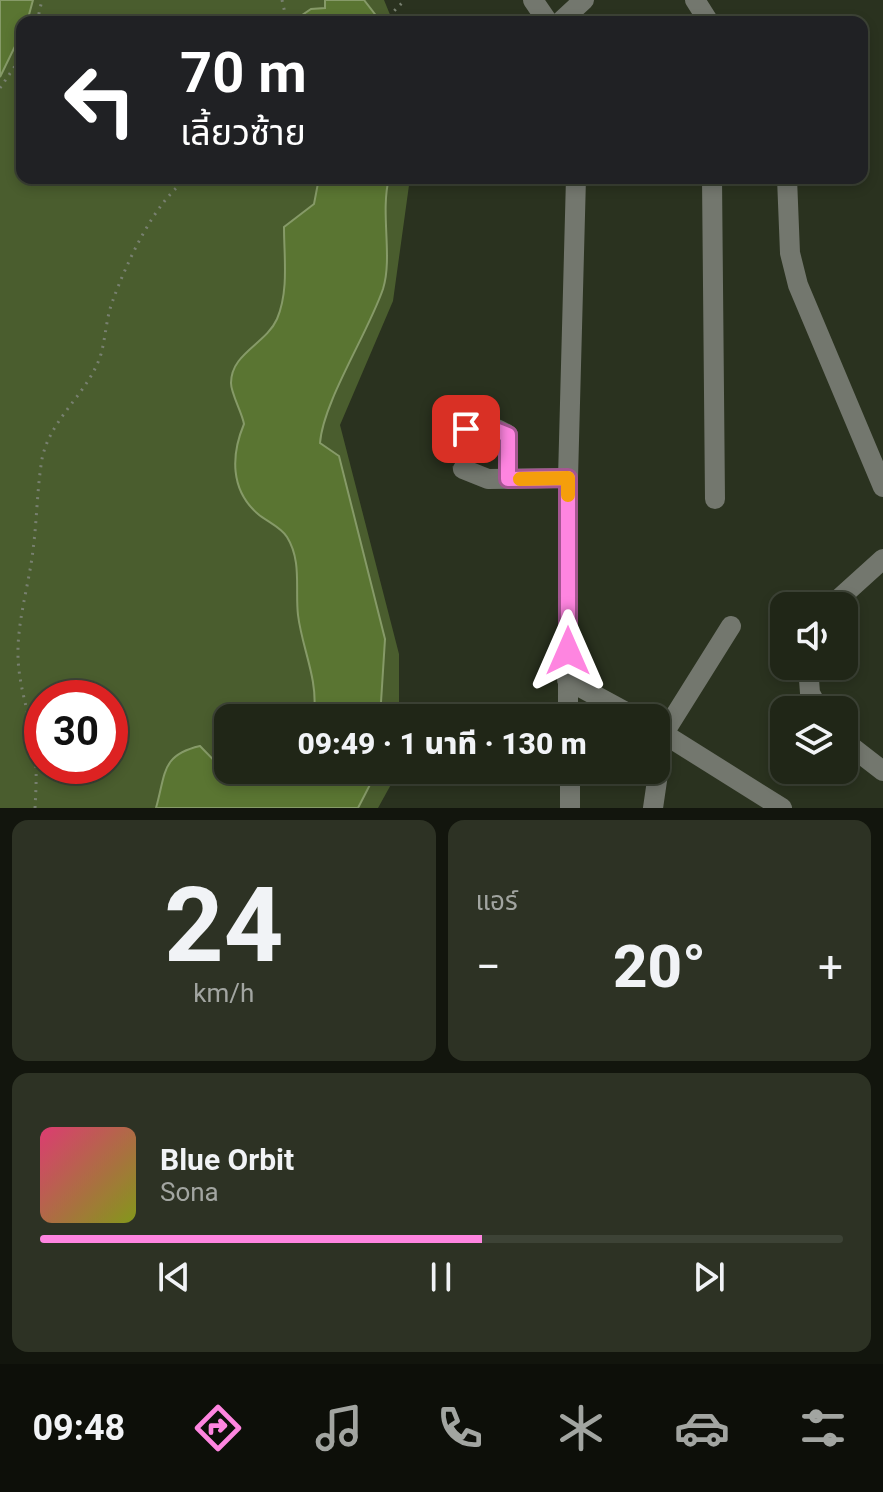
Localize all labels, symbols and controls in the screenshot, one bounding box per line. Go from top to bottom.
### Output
text: 70 m [180,40,307,106]
icon: left [48,48,152,152]
text: เลี้ยวซ้าย [180,112,306,154]
pin [432,395,500,463]
icon: arrive [444,407,488,451]
map controls [770,592,858,784]
button: sound [770,592,858,680]
position arrow [526,609,610,693]
speed limit sign: 30 [24,680,128,784]
button: layers [770,696,858,784]
text: 09:49 · 1 นาที · 130 m [297,726,587,761]
text: 24 [164,865,283,986]
text: แอร์ [476,886,518,916]
text: 20° [613,931,706,1002]
text: − [476,941,501,993]
text: + [818,941,843,993]
text: km/h [193,978,254,1008]
text: Blue Orbit [160,1142,294,1177]
text: Sona [160,1177,219,1207]
icon: previous [152,1255,196,1299]
icon: pause [419,1255,463,1299]
icon: next [687,1255,731,1299]
icon: directions [190,1400,246,1456]
icon: music [311,1400,367,1456]
icon: phone [432,1400,488,1456]
icon: climate [553,1400,609,1456]
icon: car [674,1400,730,1456]
icon: filters [795,1400,851,1456]
text: 09:48 [32,1407,125,1449]

